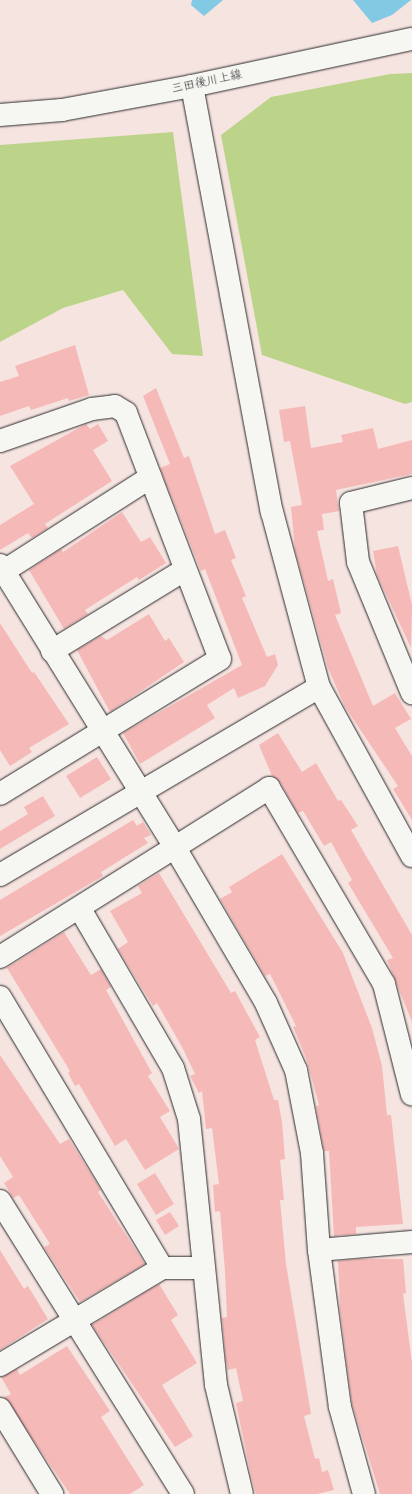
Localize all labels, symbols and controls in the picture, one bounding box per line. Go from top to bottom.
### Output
street label: 三田後川上線 [170,68,244,98]

